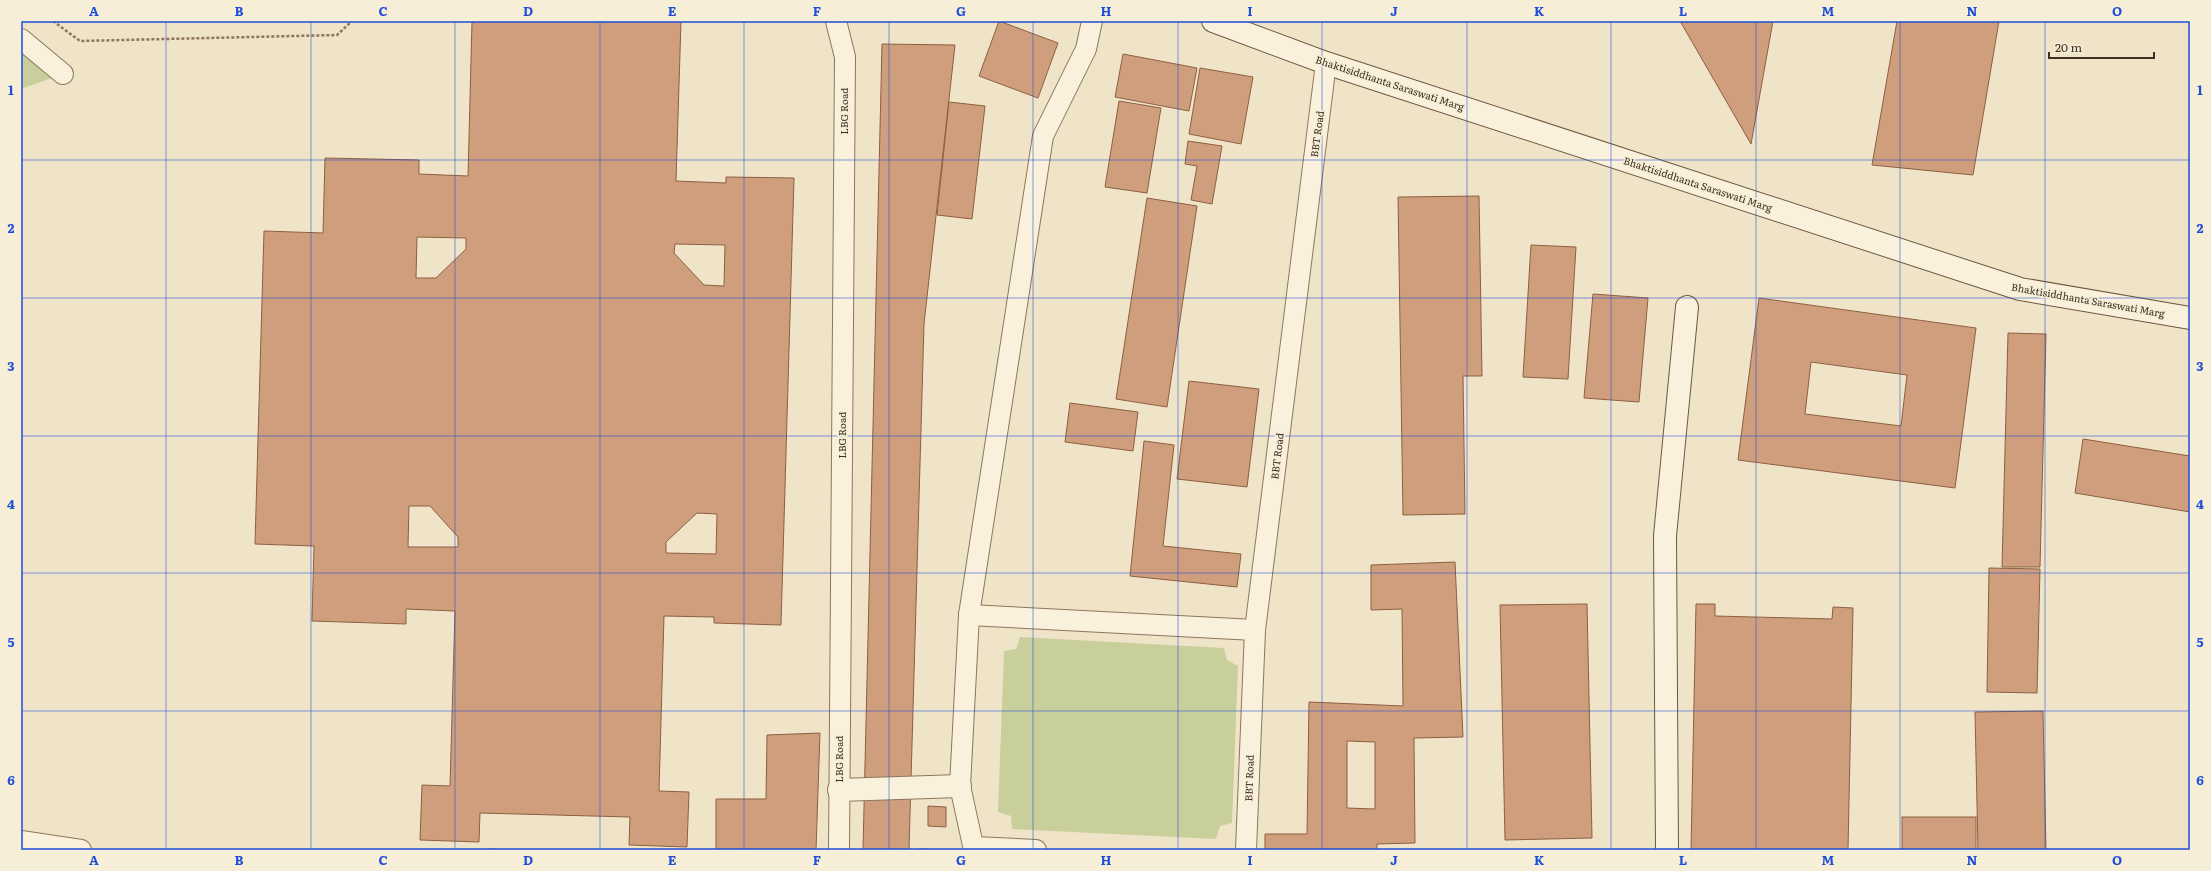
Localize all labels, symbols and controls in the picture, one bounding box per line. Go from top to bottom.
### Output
text: A [89,1,99,20]
text: B [235,1,244,20]
text: C [378,1,388,20]
text: D [523,1,533,20]
text: E [668,1,677,20]
text: F [813,1,821,20]
text: G [956,1,966,20]
text: H [1101,1,1112,20]
text: I [1247,1,1253,20]
text: J [1390,1,1398,20]
text: K [1534,1,1545,20]
text: L [1679,1,1687,20]
text: M [1822,1,1835,20]
text: N [1967,1,1978,20]
text: O [2112,1,2122,20]
scale bar [2049,34,2154,60]
text: 20 m [2055,38,2082,56]
street label: Bhaktisiddhanta Saraswati Marg [1314,51,1467,114]
text: 1 [8,80,14,99]
text: 1 [2197,80,2203,99]
street label: LBG Road [836,88,851,134]
street label: BBT Road [1306,110,1327,158]
street label: Bhaktisiddhanta Saraswati Marg [1622,152,1775,215]
text: 2 [8,218,15,237]
text: 2 [2197,218,2204,237]
street label: Bhaktisiddhanta Saraswati Marg [2010,279,2166,320]
text: 3 [7,356,15,375]
text: 3 [2196,356,2204,375]
street label: LBG Road [834,412,849,458]
street label: BBT Road [1266,432,1287,480]
text: 4 [7,494,15,513]
text: 4 [2196,494,2204,513]
text: 5 [7,632,15,651]
text: 5 [2196,632,2204,651]
street label: LBG Road [831,736,846,782]
street label: BBT Road [1240,754,1257,802]
text: 6 [7,770,15,789]
text: 6 [2196,770,2204,789]
text: A [89,850,99,869]
text: B [235,850,244,869]
text: C [378,850,388,869]
text: D [523,850,533,869]
text: E [668,850,677,869]
text: F [813,850,821,869]
text: G [956,850,966,869]
text: H [1101,850,1112,869]
text: I [1247,850,1253,869]
text: J [1390,850,1398,869]
text: K [1534,850,1545,869]
text: L [1679,850,1687,869]
text: M [1822,850,1835,869]
text: N [1967,850,1978,869]
text: O [2112,850,2122,869]

